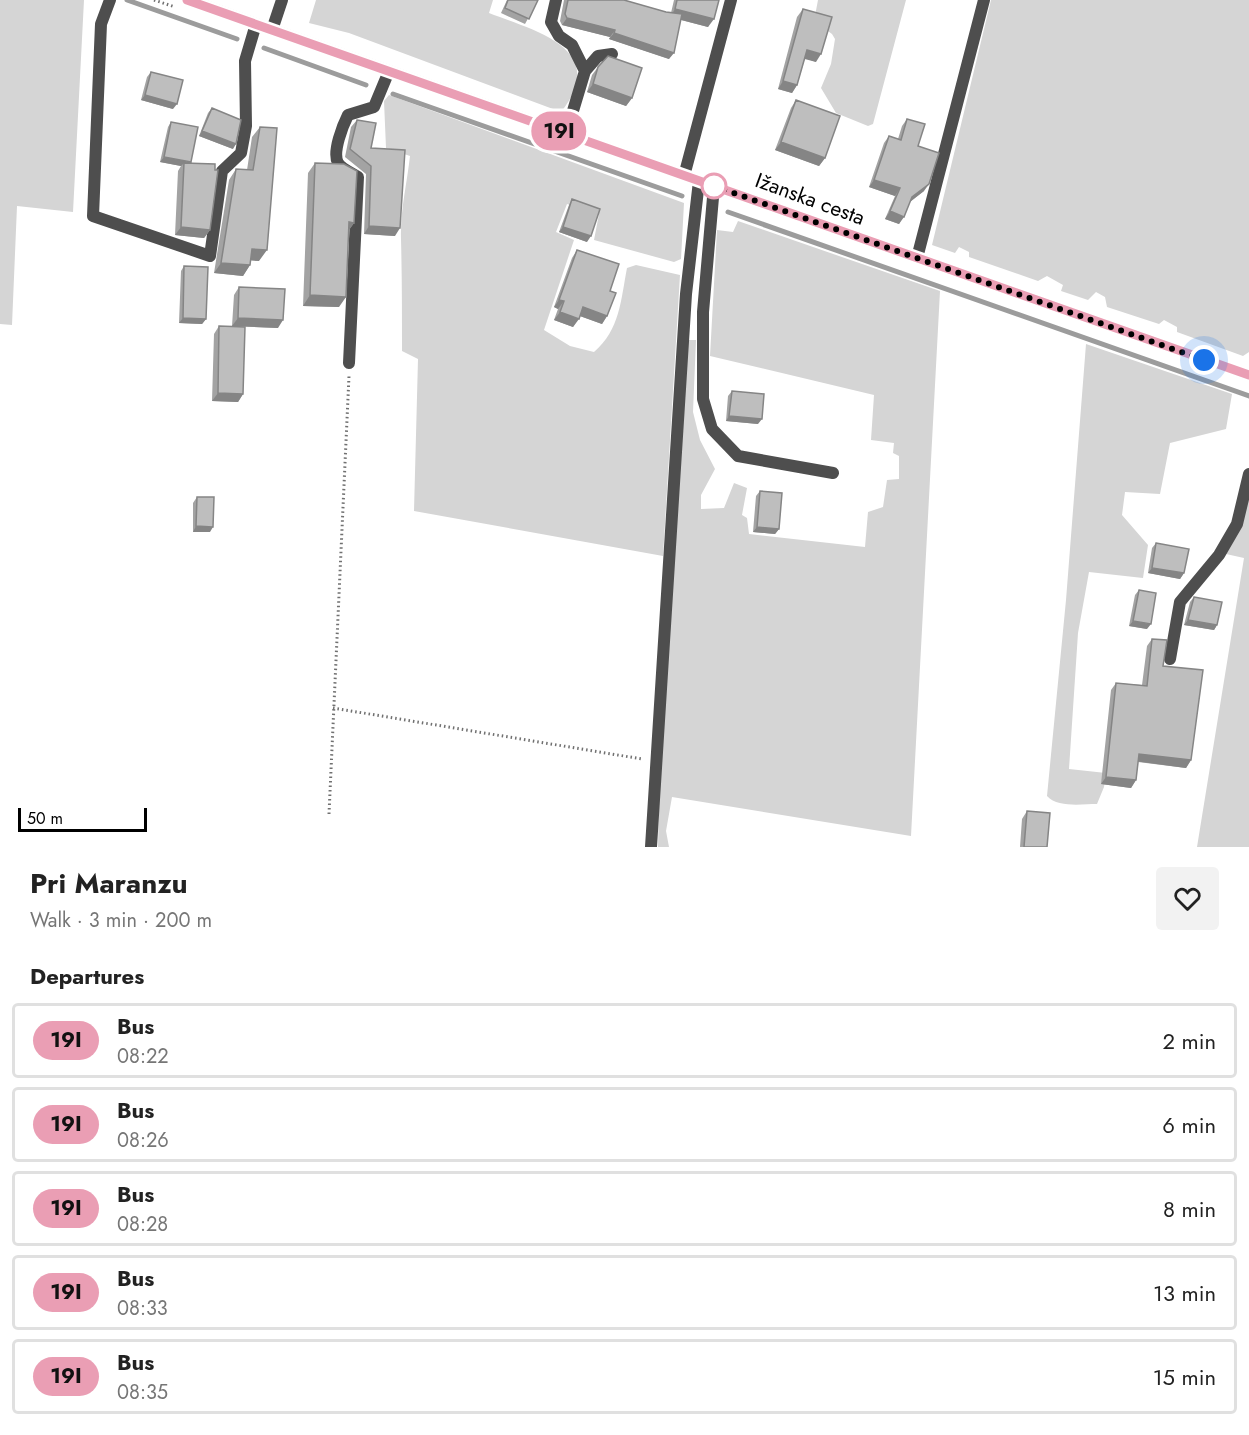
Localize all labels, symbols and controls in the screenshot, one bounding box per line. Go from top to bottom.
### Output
line badge: 19I [524,112,594,150]
text: 19I [543,116,575,146]
street label: Ižanska cesta [751,165,869,233]
unlabelled marker [701,173,727,199]
your location [1189,345,1219,375]
scale bar [18,805,147,832]
text: 50 m [27,807,63,830]
text: Pri Maranzu [30,863,188,904]
button: heart [1156,867,1219,930]
text: Walk · 3 min · 200 m [30,906,212,935]
text: Departures [30,960,144,992]
text: Bus [117,1010,154,1042]
text: 19I [50,1025,82,1055]
text: 2 min [1162,1025,1216,1057]
text: 08:22 [117,1042,169,1071]
text: Bus [117,1094,154,1126]
text: 19I [50,1109,82,1139]
text: 6 min [1162,1109,1216,1141]
text: 08:26 [117,1126,169,1155]
text: Bus [117,1178,154,1210]
text: 19I [50,1193,82,1223]
text: 8 min [1163,1193,1216,1225]
text: 08:28 [117,1210,168,1239]
text: Bus [117,1262,154,1294]
text: 19I [50,1277,82,1307]
text: 13 min [1153,1277,1216,1309]
text: 08:33 [117,1294,168,1323]
text: Bus [117,1346,154,1378]
text: 19I [50,1361,82,1391]
text: 15 min [1153,1361,1216,1393]
text: 08:35 [117,1378,168,1407]

